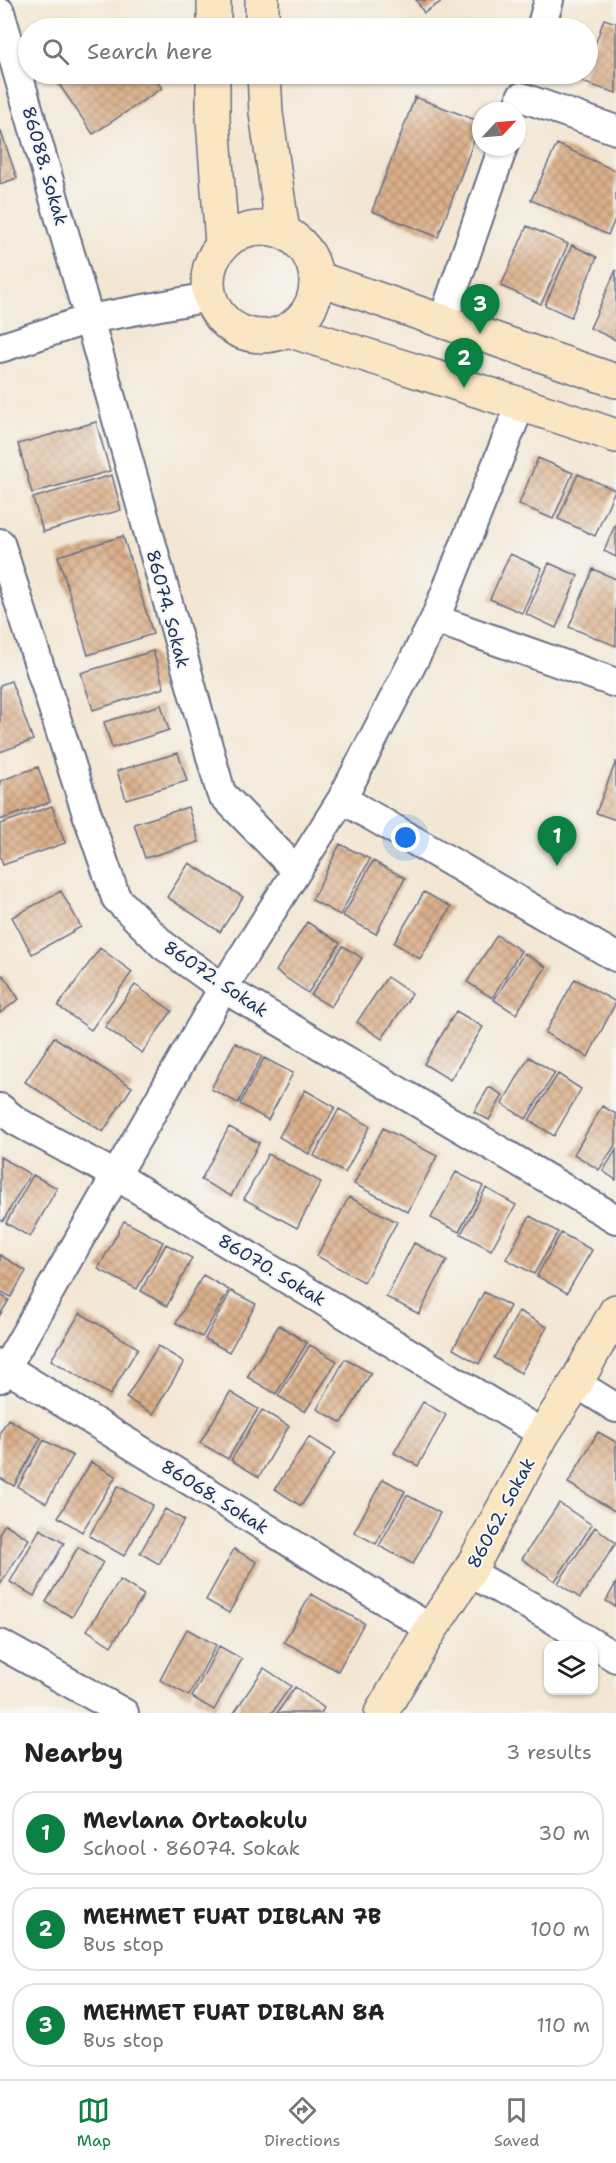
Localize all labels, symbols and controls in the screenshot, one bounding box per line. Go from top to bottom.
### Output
search box [18,18,598,84]
icon: search [39,35,72,68]
text: Search here [87,37,213,66]
north arrow [472,102,526,156]
street label: 86088. Sokak [17,104,73,228]
pin: 3 [460,284,500,334]
pin: 2 [444,338,484,388]
street label: 86074. Sokak [141,547,195,671]
pin: 1 [538,816,576,866]
your location [391,823,420,852]
street label: 86072. Sokak [159,935,273,1023]
street label: 86070. Sokak [214,1228,330,1312]
street label: 86062. Sokak [462,1453,540,1573]
street label: 86068. Sokak [157,1454,273,1540]
map controls [544,1641,598,1695]
button: layers [544,1641,598,1695]
text: Nearby [24,1735,123,1770]
text: 3 results [506,1739,592,1765]
text: Mevlana Ortaokulu [83,1806,308,1835]
text: 1 [41,1820,50,1846]
text: 30 m [538,1820,590,1846]
text: School · 86074. Sokak [83,1835,300,1861]
text: MEHMET FUAT DIBLAN 7B [83,1902,381,1931]
text: 2 [39,1916,53,1942]
text: 100 m [530,1916,590,1942]
text: Bus stop [83,1931,164,1957]
text: MEHMET FUAT DIBLAN 8A [83,1998,385,2027]
text: 3 [39,2012,53,2038]
text: 110 m [536,2012,590,2038]
text: Bus stop [83,2027,164,2053]
tab: Map [77,2094,111,2151]
tab: Directions [264,2094,341,2151]
tab: Saved [494,2094,539,2151]

